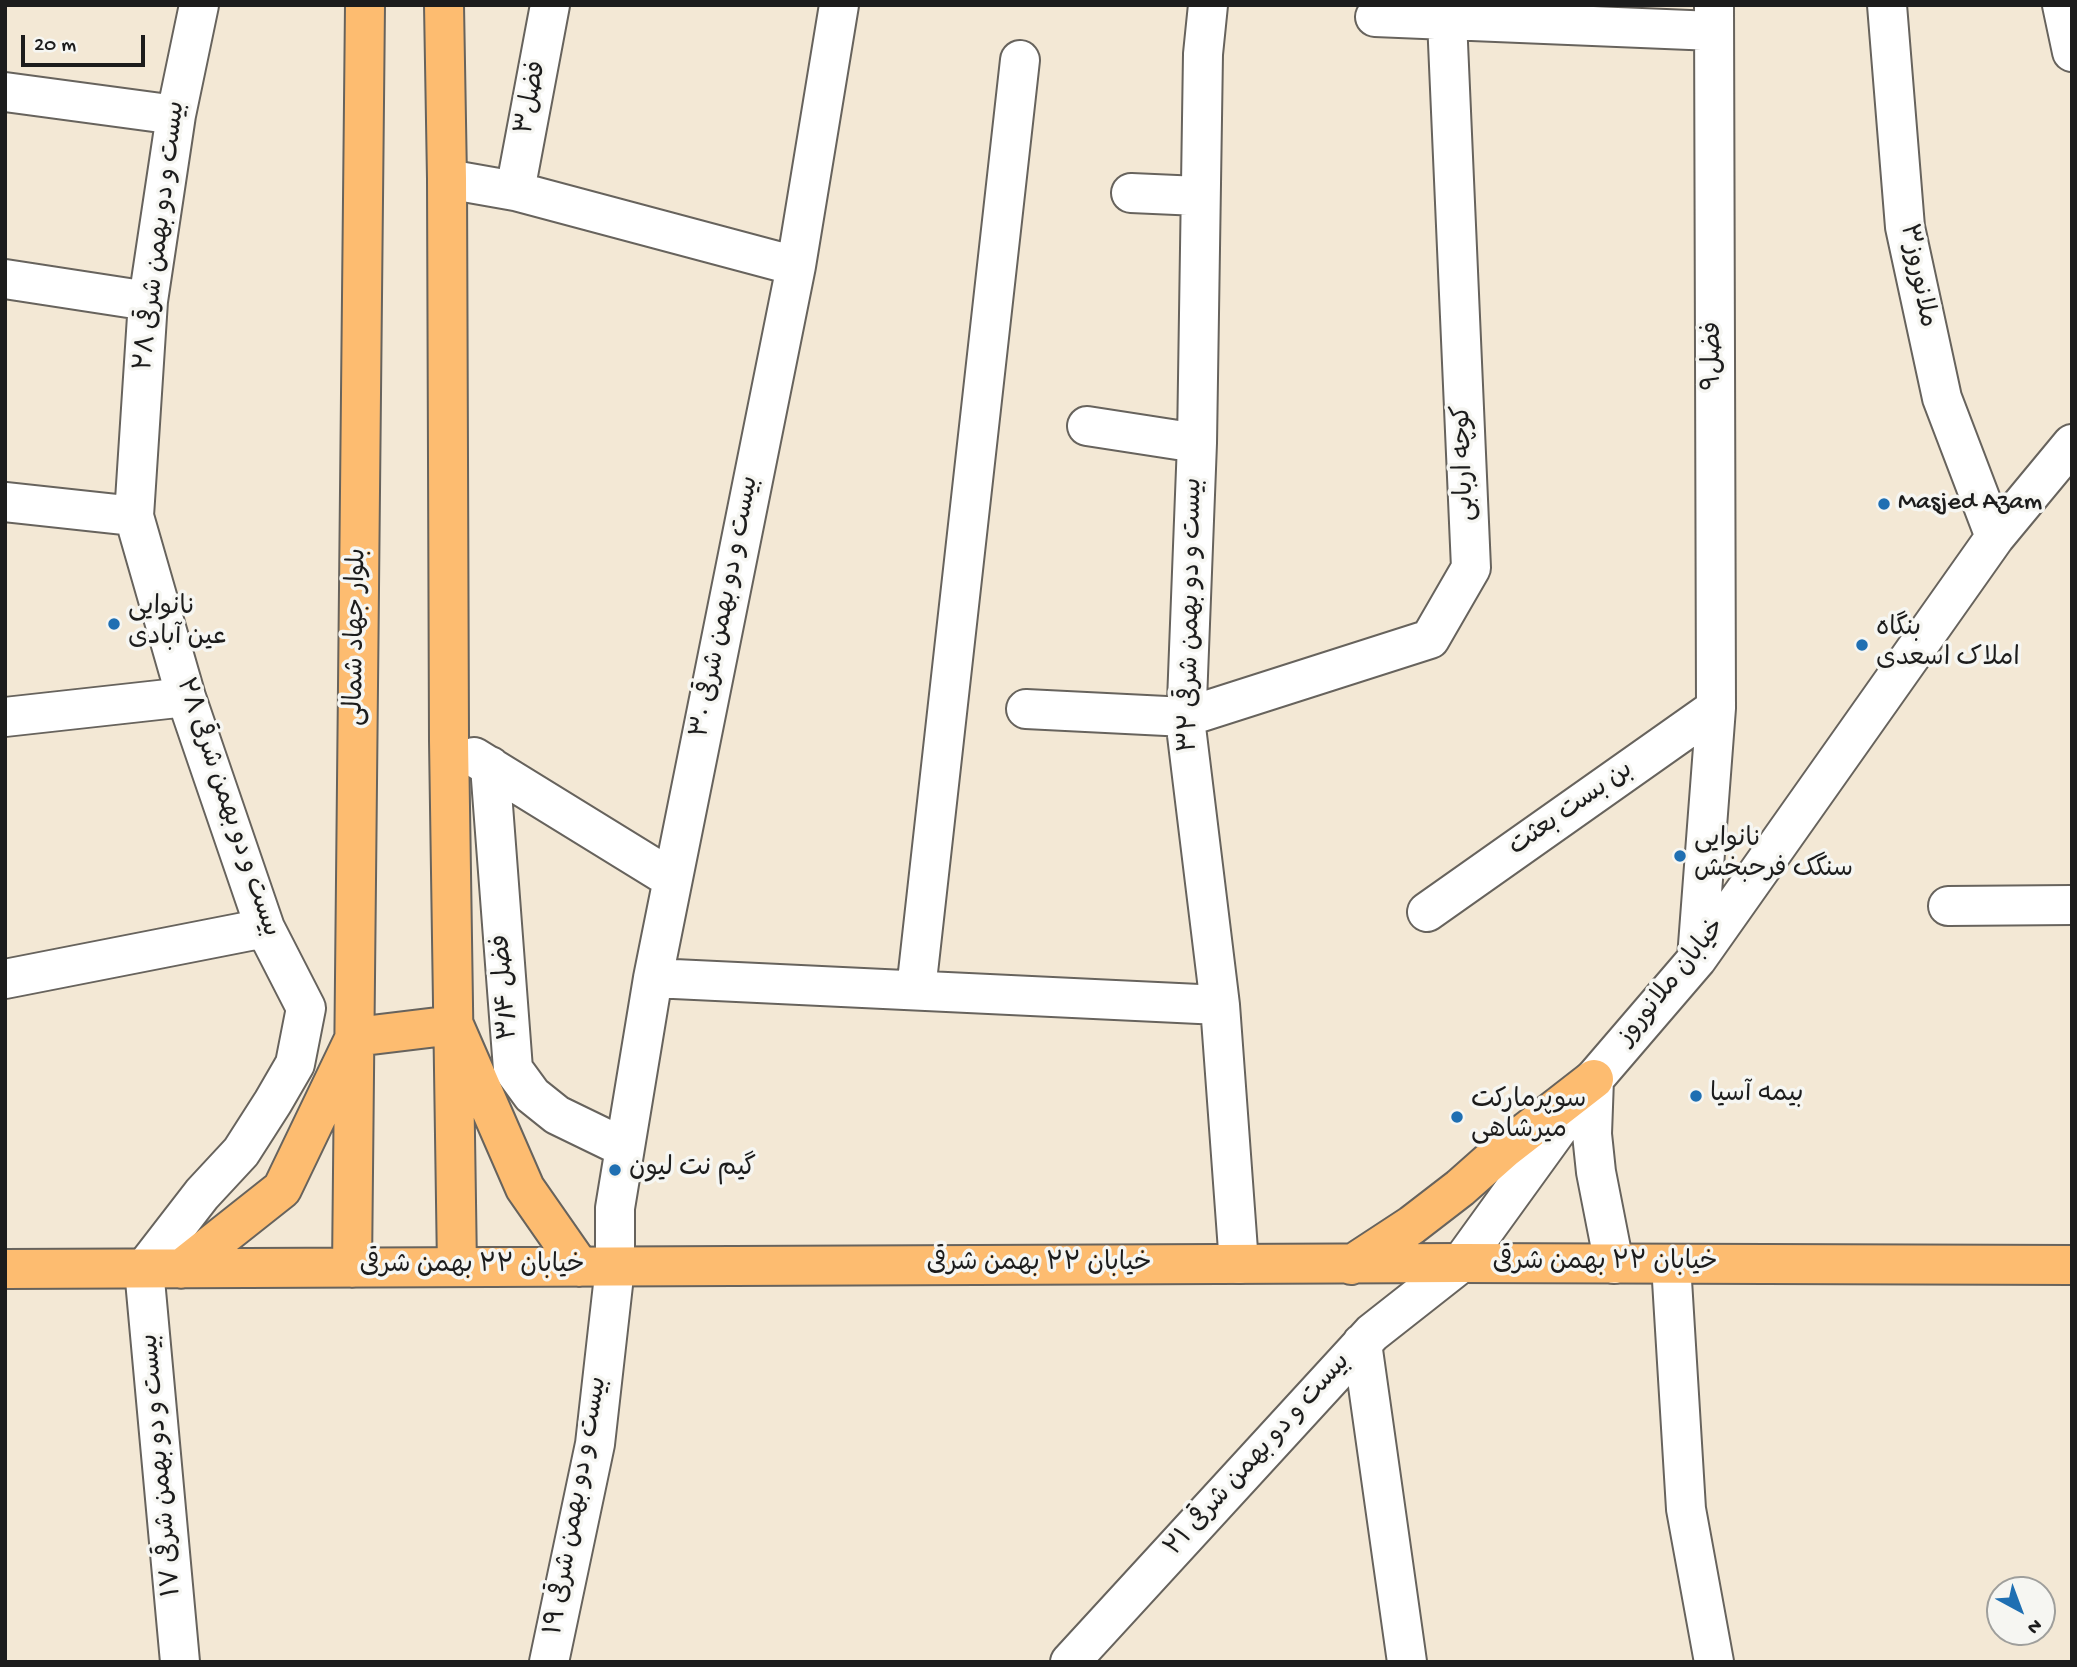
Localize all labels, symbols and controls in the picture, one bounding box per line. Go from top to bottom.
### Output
scale bar [24,21,149,65]
text: 20 m [34,34,76,59]
street label: فضل۳ [511,59,555,137]
street label: بیست و دو بهمن شرقی ۲۸ [130,99,194,373]
street label: ملانوروز۳ [1891,221,1941,331]
street label: فضل۹ [1699,322,1731,390]
street label: کوچه اربابی [1448,404,1484,522]
street label: بیست و دو بهمن شرقی ۳۰ [686,474,768,740]
street label: بیست و دو بهمن شرقی ۳۲ [1175,477,1211,753]
place label: Masjed Azam [1898,488,2042,520]
marker: Masjed Azam [1876,496,1892,512]
street label: بلوار جهاد شمالی [341,548,375,726]
place label: نانوایی عین آبادی [128,593,227,654]
place label: بنگاه املاک اسعدی [1876,614,2020,676]
marker: نانوایی عین آبادی [106,616,122,632]
marker: بنگاه املاک اسعدی [1854,637,1870,653]
street label: بیست و دو بهمن شرقی ۲۸ [167,675,285,941]
street label: بن بست بعثت [1504,756,1640,864]
place label: نانوایی سنگک فرحبخش [1694,825,1853,886]
marker: نانوایی سنگک فرحبخش [1672,848,1688,864]
street label: خیابان ملانوروز [1612,913,1734,1053]
street label: فضل ۳/۴ [488,933,526,1041]
place label: بیمه آسیا [1710,1080,1804,1112]
place label: سوپرمارکت میرشاهی [1471,1086,1586,1148]
marker: بیمه آسیا [1688,1088,1704,1104]
marker: سوپرمارکت میرشاهی [1449,1109,1465,1125]
place label: گیم نت لیون [629,1154,756,1186]
marker: گیم نت لیون [607,1162,623,1178]
street label: خیابان ۲۲ بهمن شرقی [1492,1248,1718,1280]
street label: خیابان ۲۲ بهمن شرقی [926,1249,1152,1281]
street label: خیابان ۲۲ بهمن شرقی [359,1251,585,1283]
street label: بیست و دو بهمن شرقی ۱۷ [136,1332,190,1598]
street label: بیست و دو بهمن شرقی ۲۱ [1159,1348,1359,1564]
street label: بیست و دو بهمن شرقی ۱۹ [540,1374,616,1638]
north arrow [1986,1576,2056,1646]
text: N [2022,1613,2046,1638]

